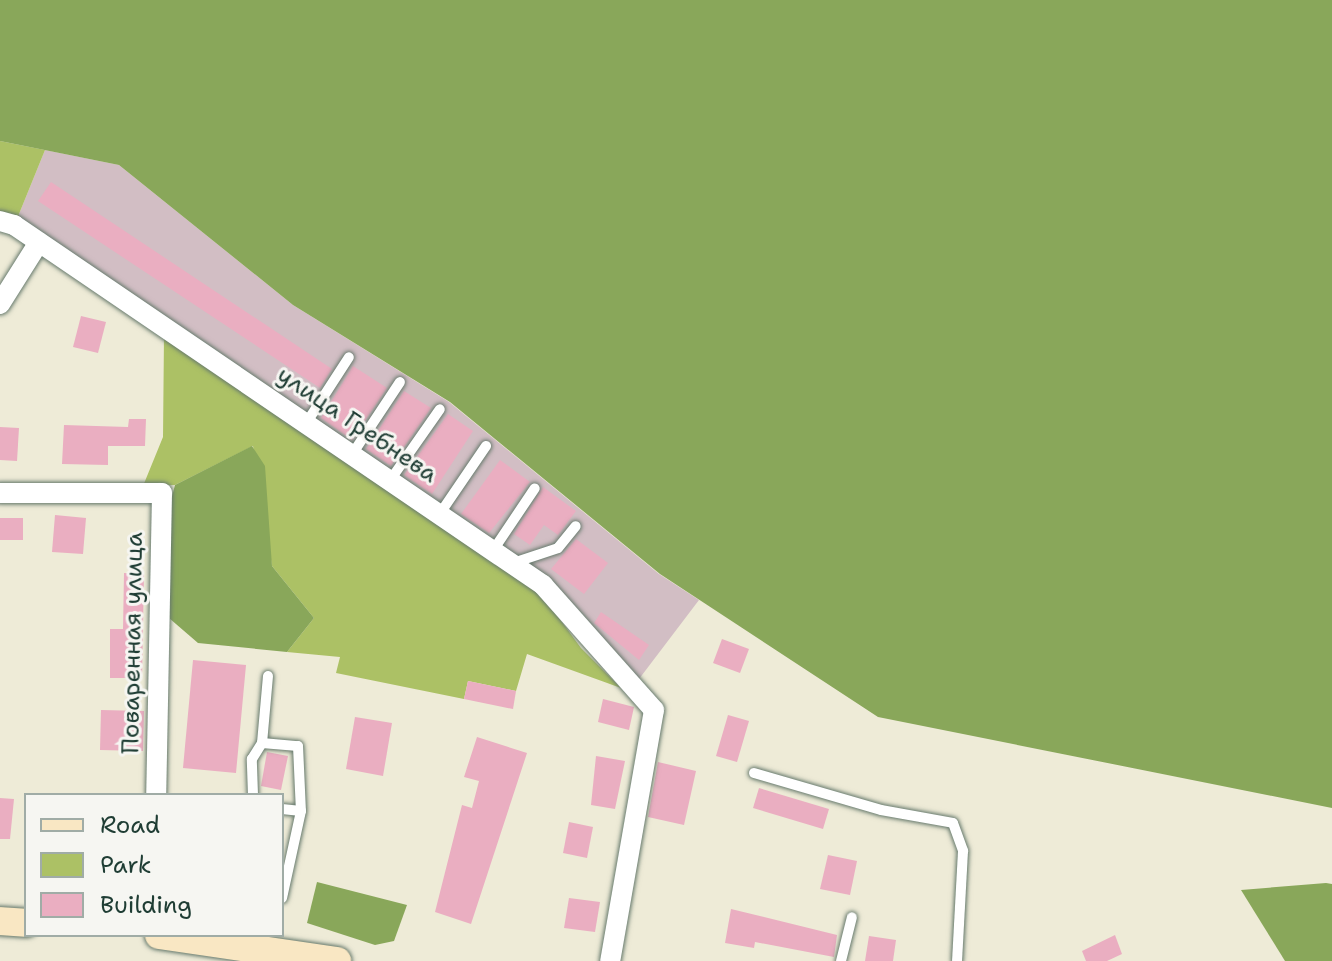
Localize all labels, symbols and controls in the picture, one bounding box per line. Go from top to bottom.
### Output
street label: улица Гребнева [271,361,443,489]
street label: Поваренная улица [117,532,149,754]
legend [24,793,284,937]
text: Road [100,809,160,841]
text: Park [100,849,152,881]
text: Building [100,889,192,921]

